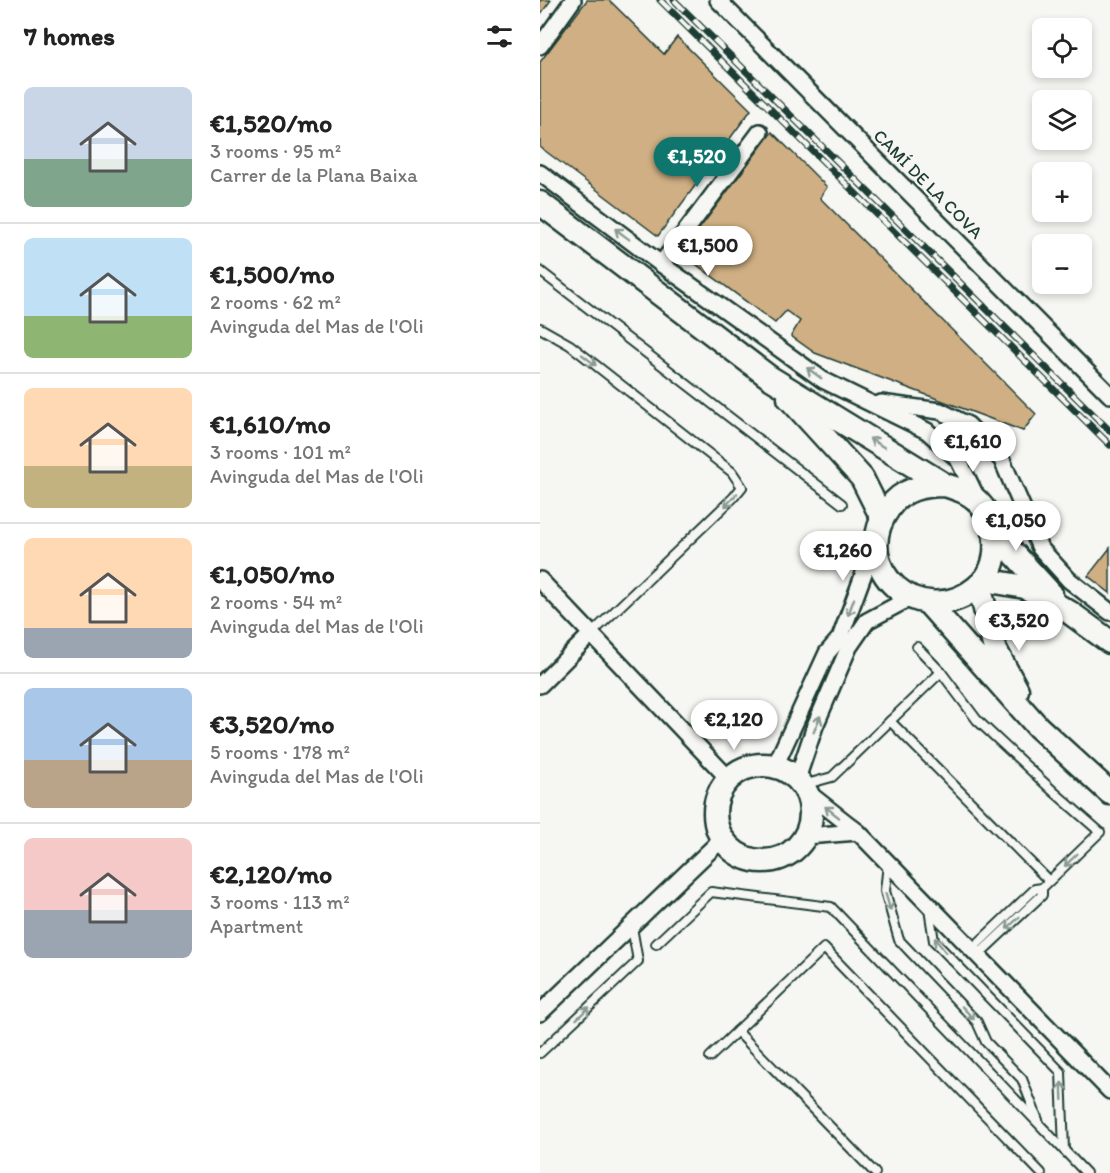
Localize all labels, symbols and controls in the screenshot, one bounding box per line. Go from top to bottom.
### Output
map controls [1032,18,1092,294]
button: locate [1032,18,1092,78]
text: 7 homes [24,20,115,52]
icon: filters [483,20,516,53]
button: layers [1032,90,1092,150]
text: €1,520/mo [210,107,332,139]
icon: home [72,111,144,183]
street label: CAMÍ DE LA COVA [869,125,988,244]
pin: €1,520 [648,137,746,188]
text: 3 rooms · 95 m² [210,139,341,163]
text: €1,520 [668,144,726,168]
button: + [1032,162,1092,222]
text: Carrer de la Plana Baixa [210,163,418,187]
pin: €1,500 [659,226,757,277]
one-way arrow [614,228,630,241]
text: €1,500 [678,233,738,257]
button: − [1032,234,1092,294]
text: €1,500/mo [210,258,335,290]
icon: home [72,262,144,334]
text: 2 rooms · 62 m² [210,290,341,314]
text: Avinguda del Mas de l'Oli [210,314,424,338]
one-way arrow [581,353,597,366]
one-way arrow [806,367,822,379]
text: €1,610/mo [210,408,331,440]
icon: home [72,412,144,484]
pin: €1,610 [924,422,1022,473]
text: €1,610 [944,429,1002,453]
one-way arrow [869,437,886,449]
text: 3 rooms · 101 m² [210,440,351,464]
text: Avinguda del Mas de l'Oli [210,464,424,488]
one-way arrow [724,492,738,507]
pin: €1,050 [967,501,1065,552]
text: €1,050 [986,508,1046,532]
pin: €1,260 [794,531,892,582]
text: €1,260 [814,538,872,562]
text: €1,050/mo [210,558,335,590]
icon: home [72,562,144,634]
text: 2 rooms · 54 m² [210,590,342,614]
one-way arrow [845,597,856,616]
pin: €3,520 [970,601,1068,652]
text: €3,520 [989,608,1049,632]
text: Avinguda del Mas de l'Oli [210,614,424,638]
pin: €2,120 [685,700,783,751]
text: €2,120 [705,707,763,731]
text: €3,520/mo [210,708,335,740]
icon: home [72,712,144,784]
one-way arrow [812,715,823,733]
text: 5 rooms · 178 m² [210,740,350,764]
text: Avinguda del Mas de l'Oli [210,764,424,788]
one-way arrow [825,806,841,818]
one-way arrow [1064,852,1079,867]
text: €2,120/mo [210,858,332,890]
icon: home [72,862,144,934]
text: 3 rooms · 113 m² [210,890,350,914]
one-way arrow [883,892,894,911]
text: Apartment [210,914,303,938]
one-way arrow [1006,916,1021,930]
one-way arrow [933,937,946,953]
one-way arrow [961,1005,975,1020]
one-way arrow [575,1006,590,1020]
one-way arrow [1056,1082,1067,1102]

